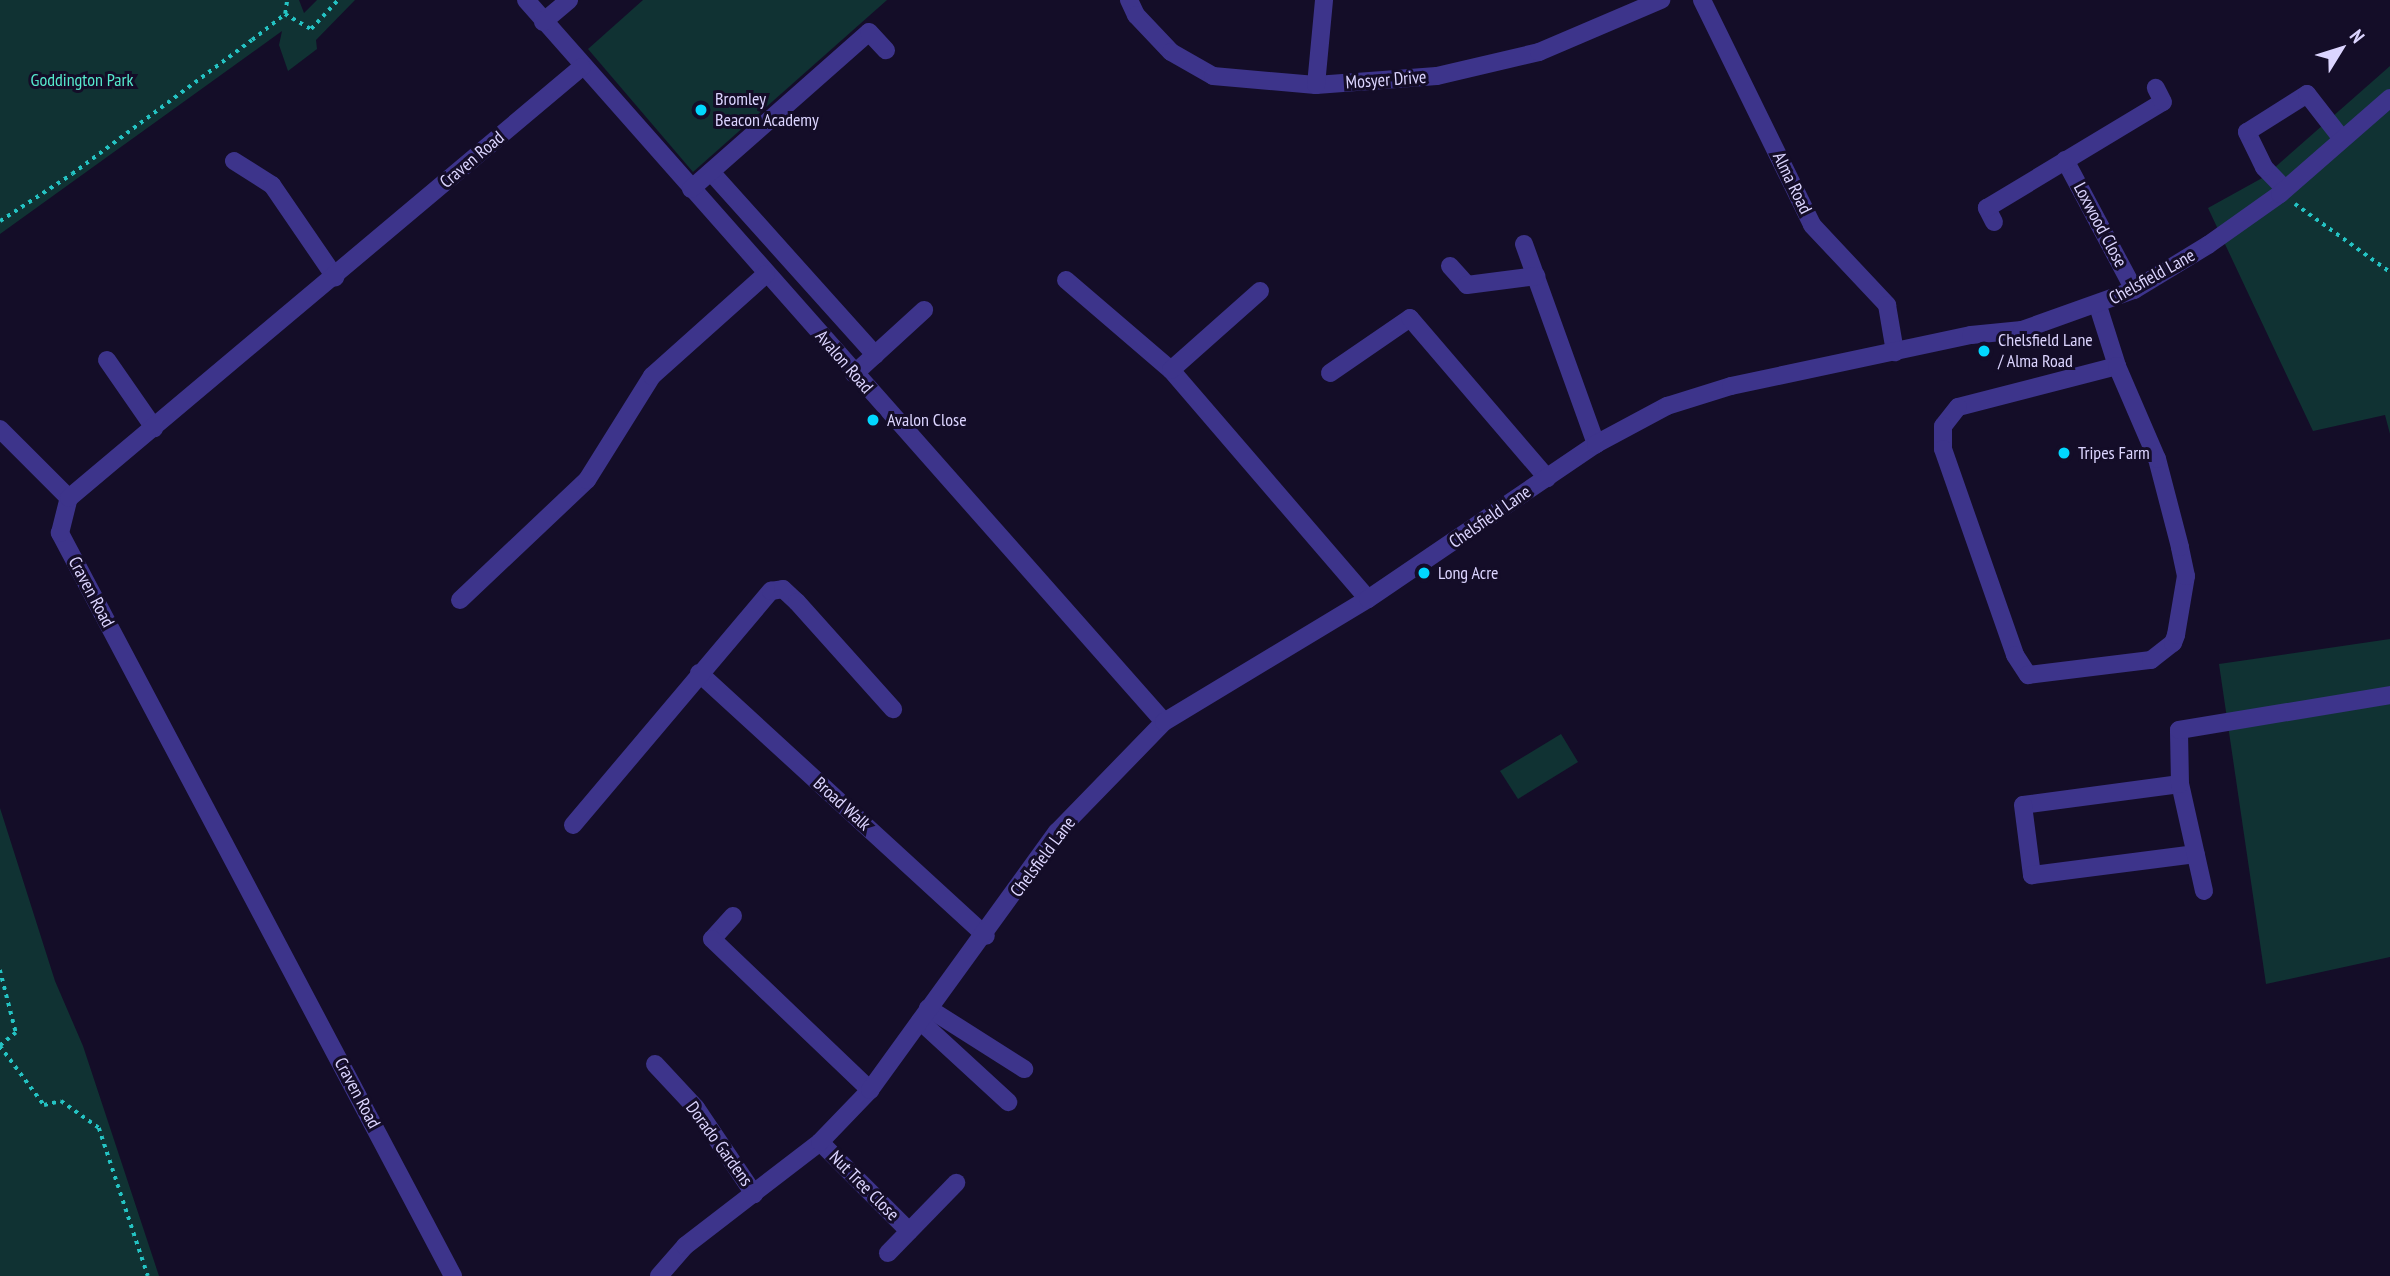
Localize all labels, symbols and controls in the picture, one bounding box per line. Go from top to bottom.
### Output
north arrow [2306,14,2376,84]
text: N [2345,25,2370,47]
street label: Mosyer Drive [1345,66,1427,94]
park label: Goddington Park [31,69,133,91]
place label: Bromley Beacon Academy [715,89,819,132]
marker: Bromley Beacon Academy [693,102,709,118]
street label: Craven Road [436,127,508,193]
street label: Alma Road [1768,149,1816,217]
street label: Loxwood Close [2069,179,2131,271]
street label: Chelsfield Lane [2105,245,2199,309]
street label: Avalon Road [811,326,877,398]
place label: Chelsfield Lane / Alma Road [1998,330,2093,372]
marker: Chelsfield Lane / Alma Road [1976,343,1992,359]
place label: Avalon Close [887,409,967,431]
marker: Avalon Close [865,412,881,428]
place label: Tripes Farm [2078,442,2150,464]
marker: Tripes Farm [2056,445,2072,461]
street label: Chelsfield Lane [1445,481,1535,553]
street label: Craven Road [63,553,119,631]
place label: Long Acre [1438,562,1499,584]
marker: Long Acre [1416,565,1432,581]
street label: Broad Walk [809,773,875,835]
street label: Chelsfield Lane [1006,813,1080,901]
street label: Craven Road [329,1054,385,1132]
street label: Dorado Gardens [681,1098,757,1190]
street label: Nut Tree Close [825,1147,903,1225]

